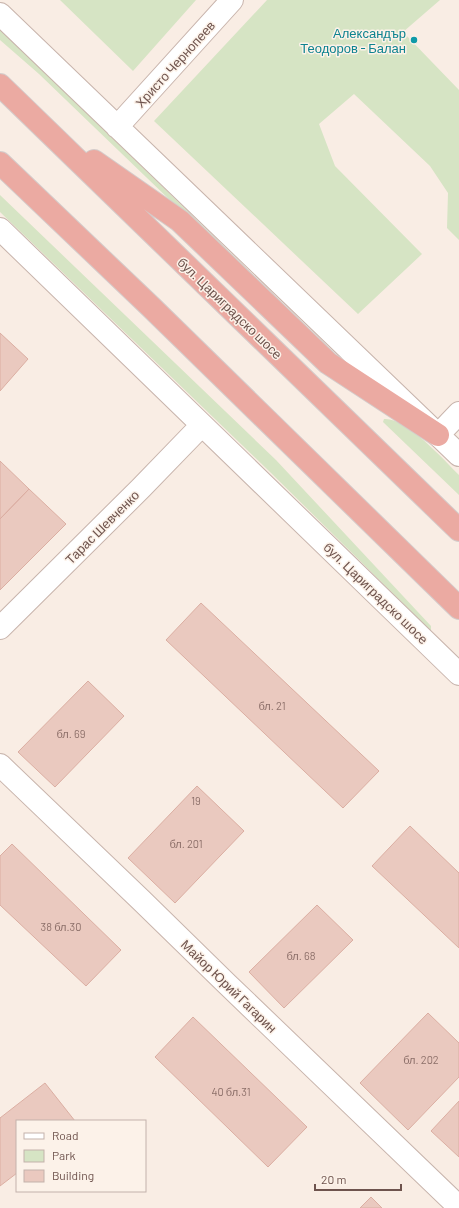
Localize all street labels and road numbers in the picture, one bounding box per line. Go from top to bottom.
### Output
street label: Христо Чернопеев [132,17,218,111]
street label: бул. Цариградско шосе [174,254,286,362]
street label: Тарас Шевченко [62,487,142,567]
street label: бул. Цариградско шосе [320,539,432,647]
street label: Майор Юрий Гагарин [178,936,280,1036]

